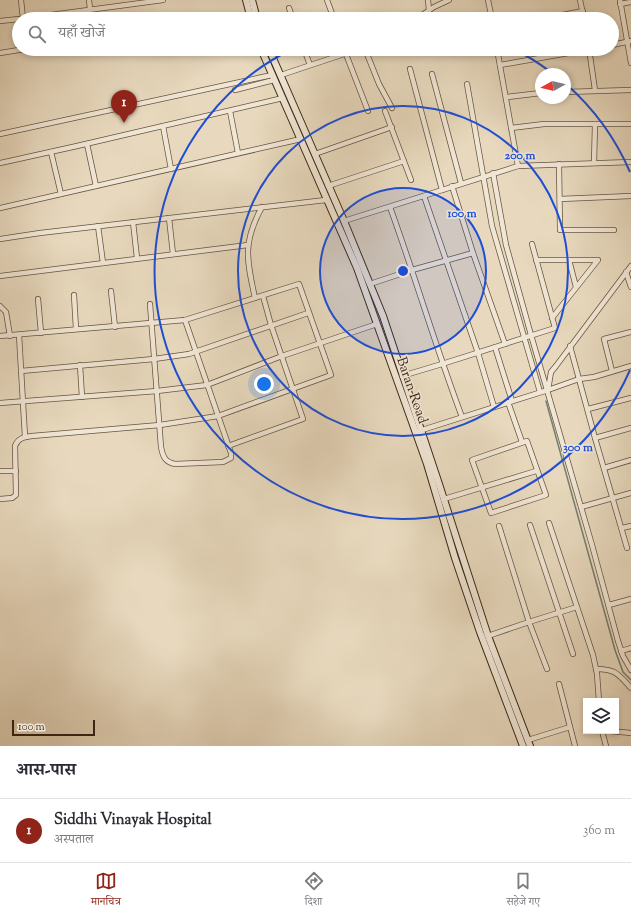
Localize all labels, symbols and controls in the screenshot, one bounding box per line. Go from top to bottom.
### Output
search box [12,12,619,56]
icon: search [26,23,48,45]
text: यहाँ खोजें [58,23,105,44]
north arrow [535,68,571,104]
pin: 1 [111,90,137,123]
text: 200 m [505,147,535,165]
text: 100 m [446,205,477,223]
centre of rings [396,264,410,278]
street label: Baran Road [390,355,432,427]
your location [254,374,274,394]
text: 300 m [563,439,593,457]
map controls [583,698,619,734]
button: layers [583,698,619,734]
scale bar [12,718,95,737]
text: 100 m [18,719,45,735]
text: आस-पास [16,759,76,783]
text: Siddhi Vinayak Hospital [54,810,212,831]
text: 1 [27,822,31,840]
text: 360 m [583,822,615,840]
text: अस्पताल [54,831,94,849]
tab: मानचित्र [91,870,121,912]
tab: दिशा [303,870,325,912]
tab: सहेजे गए [506,870,540,912]

